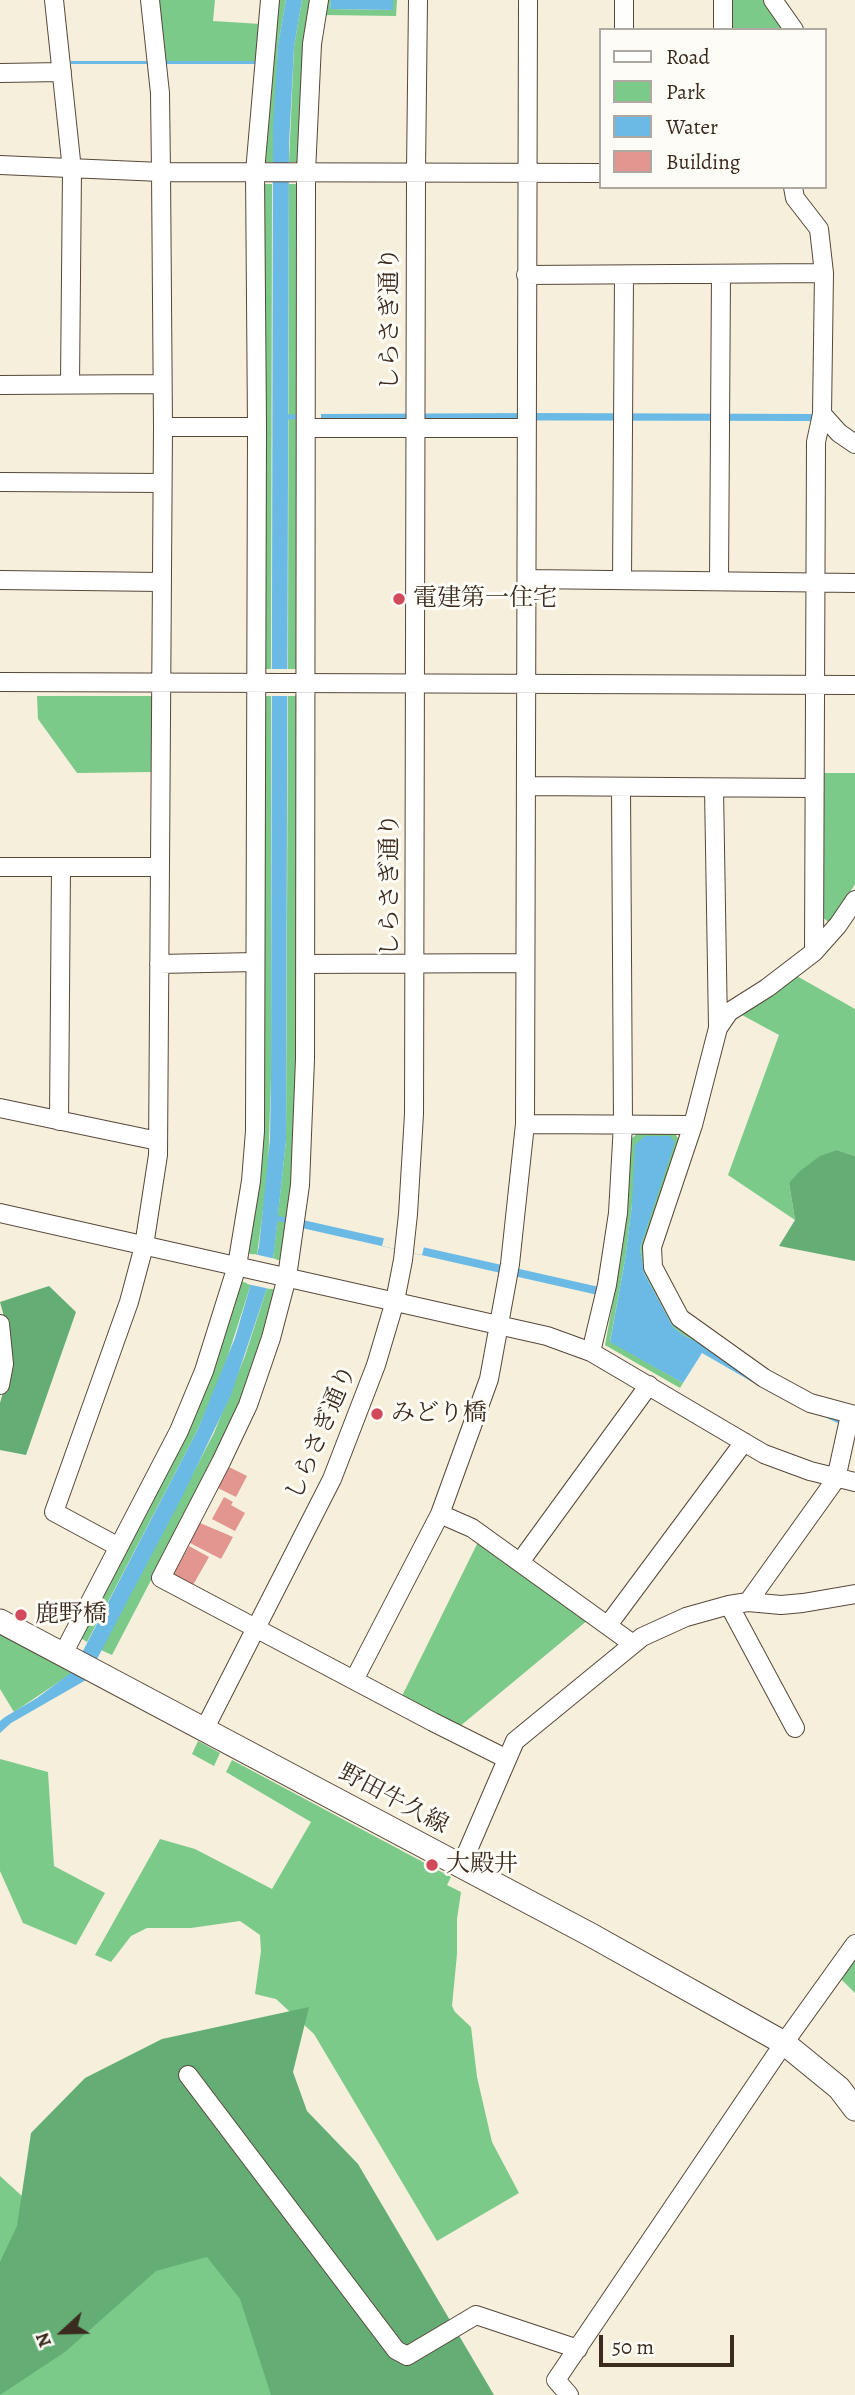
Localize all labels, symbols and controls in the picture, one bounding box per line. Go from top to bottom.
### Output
legend [600,28,827,189]
text: Road [666,43,710,71]
text: Park [666,78,705,106]
text: Water [666,113,718,141]
text: Building [666,148,740,176]
street label: しらさぎ通り [377,247,405,391]
place label: 電建第一住宅 [413,585,557,613]
marker: 電建第一住宅 [391,591,407,607]
street label: しらさぎ通り [377,813,405,957]
street label: しらさぎ通り [281,1361,363,1505]
place label: みどり橋 [391,1400,487,1428]
marker: みどり橋 [369,1406,385,1422]
place label: 鹿野橋 [35,1601,107,1629]
marker: 鹿野橋 [13,1607,29,1623]
street label: 野田牛久線 [333,1759,453,1841]
place label: 大殿井 [446,1851,518,1879]
marker: 大殿井 [424,1857,440,1873]
north arrow [28,2297,98,2367]
scale bar [603,2322,738,2366]
text: N [29,2329,58,2351]
text: 50 m [612,2333,654,2361]

